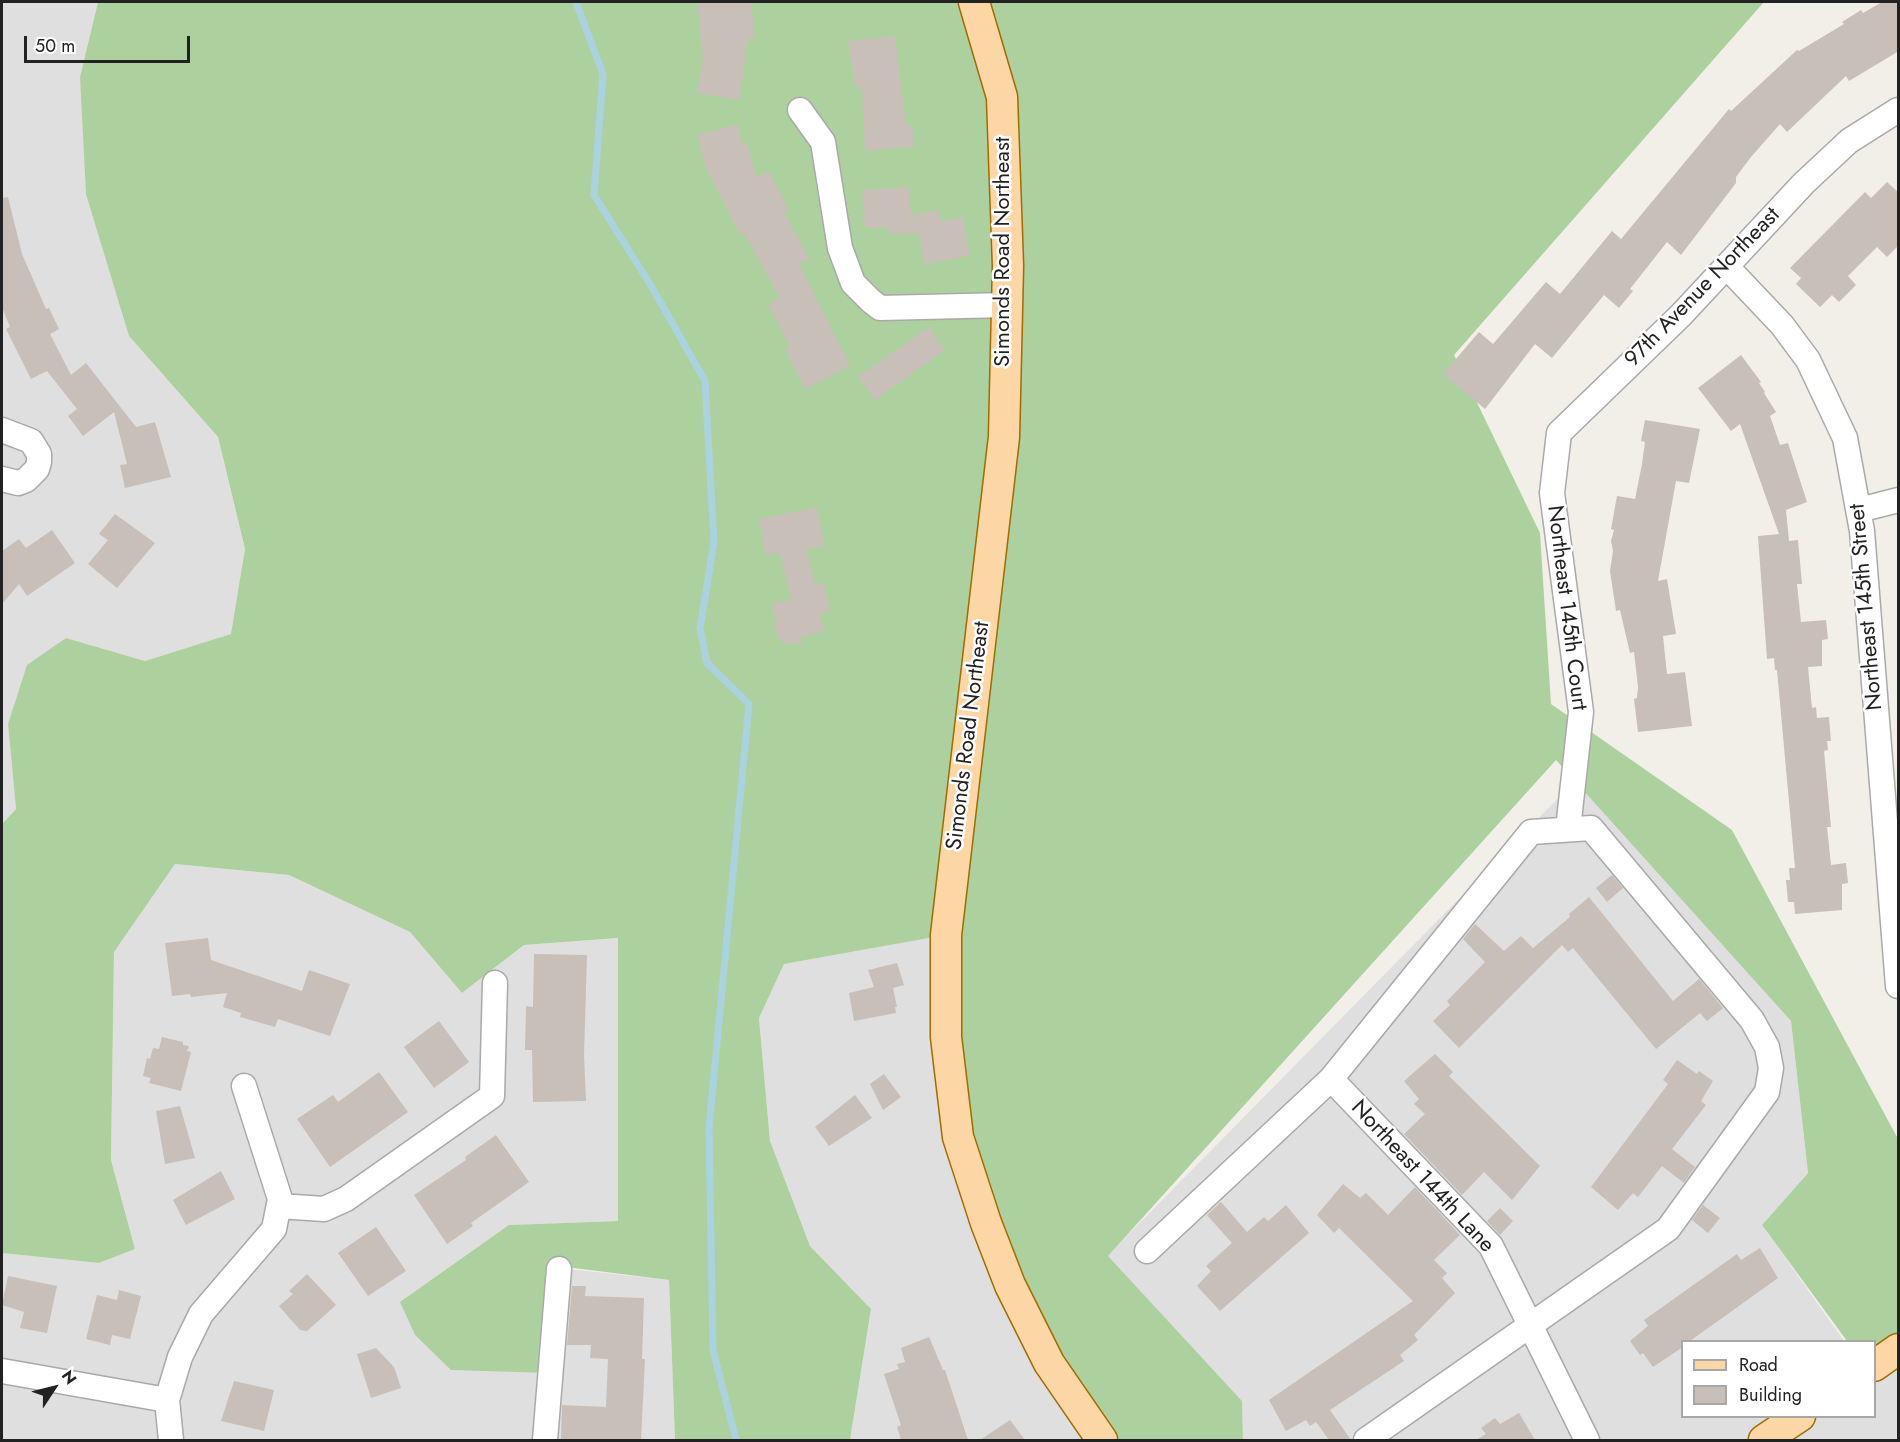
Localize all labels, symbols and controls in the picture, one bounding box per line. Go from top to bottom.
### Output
scale bar [27,24,194,62]
text: 50 m [35,33,75,59]
street label: Simonds Road Northeast [991,137,1017,367]
street label: 97th Avenue Northeast [1620,203,1786,373]
street label: Northeast 145th Street [1845,503,1889,711]
street label: Northeast 145th Court [1540,504,1592,712]
street label: Simonds Road Northeast [942,620,996,852]
street label: Northeast 144th Lane [1345,1095,1499,1259]
legend [1681,1340,1876,1418]
text: Road [1739,1352,1778,1378]
north arrow [24,1358,84,1418]
text: N [56,1366,82,1389]
text: Building [1739,1382,1802,1408]

